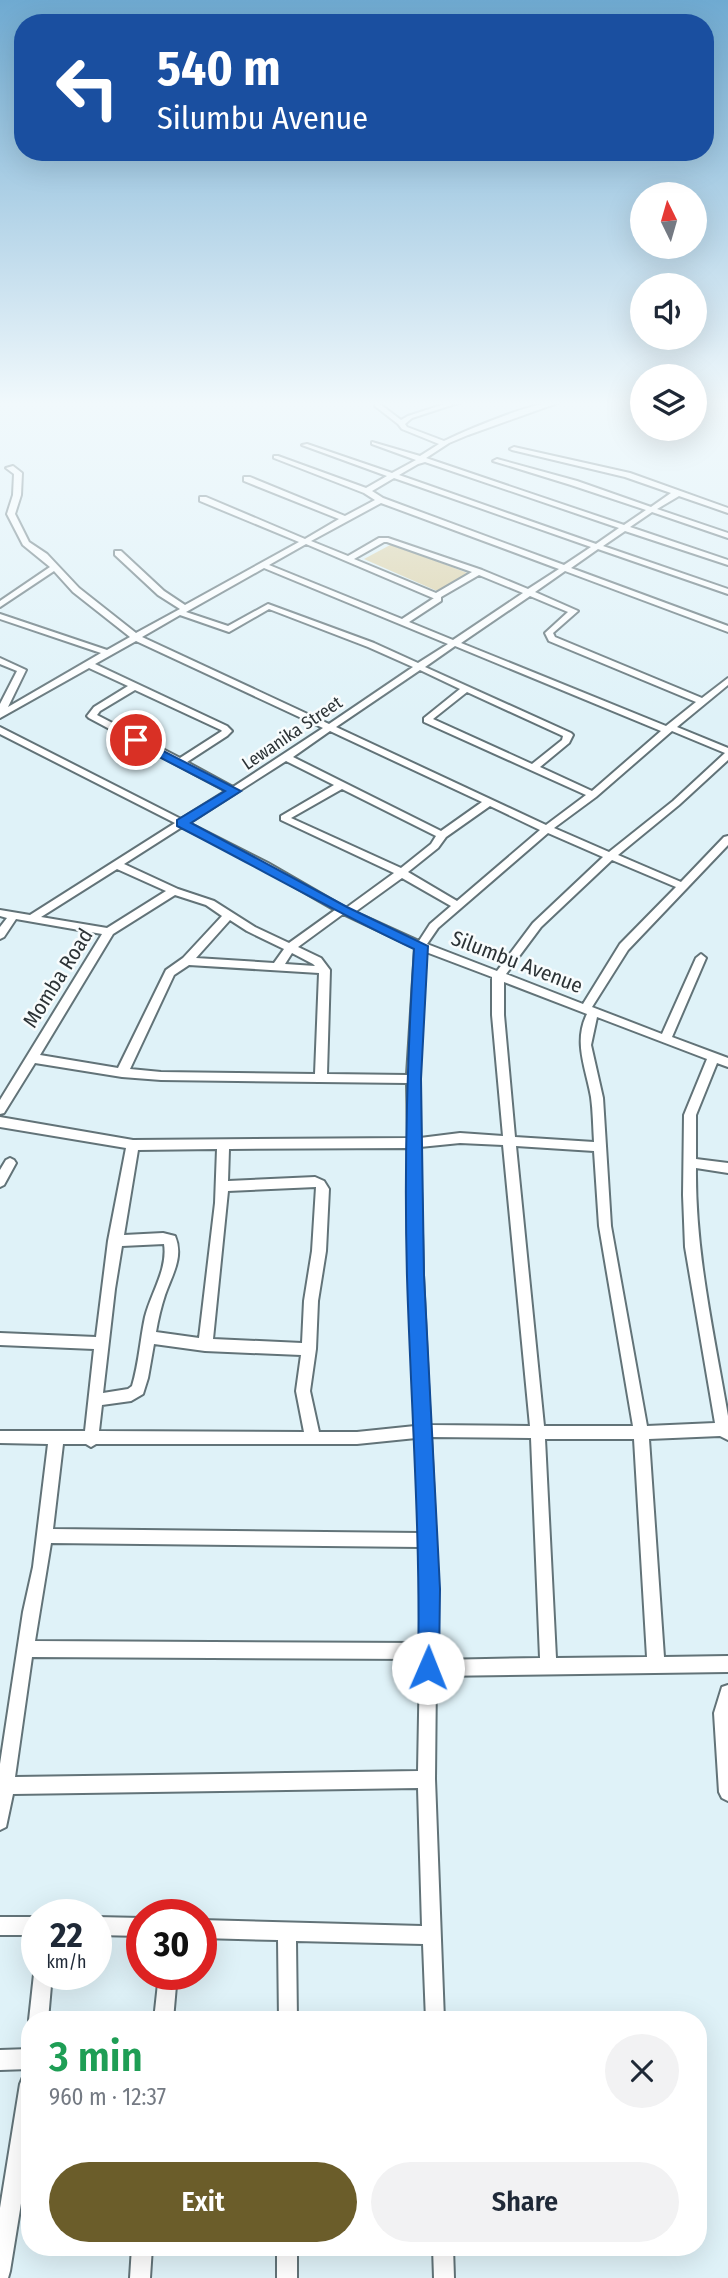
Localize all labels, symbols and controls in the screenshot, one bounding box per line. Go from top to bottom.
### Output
text: 540 m [157,39,281,98]
icon: left [42,42,133,133]
text: Silumbu Avenue [157,99,368,137]
north arrow [630,182,707,259]
map controls [630,182,707,441]
button: sound [630,273,707,350]
button: layers [630,364,707,441]
street label: Lewanika Street [238,691,346,775]
pin [106,710,166,770]
icon: arrive [117,721,155,759]
street label: Momba Road [17,924,99,1032]
street label: Silumbu Avenue [448,925,586,999]
position arrow [391,1631,465,1705]
speed limit sign: 30 [126,1899,217,1990]
text: 22 [50,1914,83,1956]
text: km/h [46,1951,87,1973]
text: 3 min [49,2032,143,2082]
button: close [605,2034,679,2108]
text: 960 m · 12:37 [49,2083,166,2111]
button: Exit [49,2162,357,2242]
button: Share [371,2162,679,2242]

